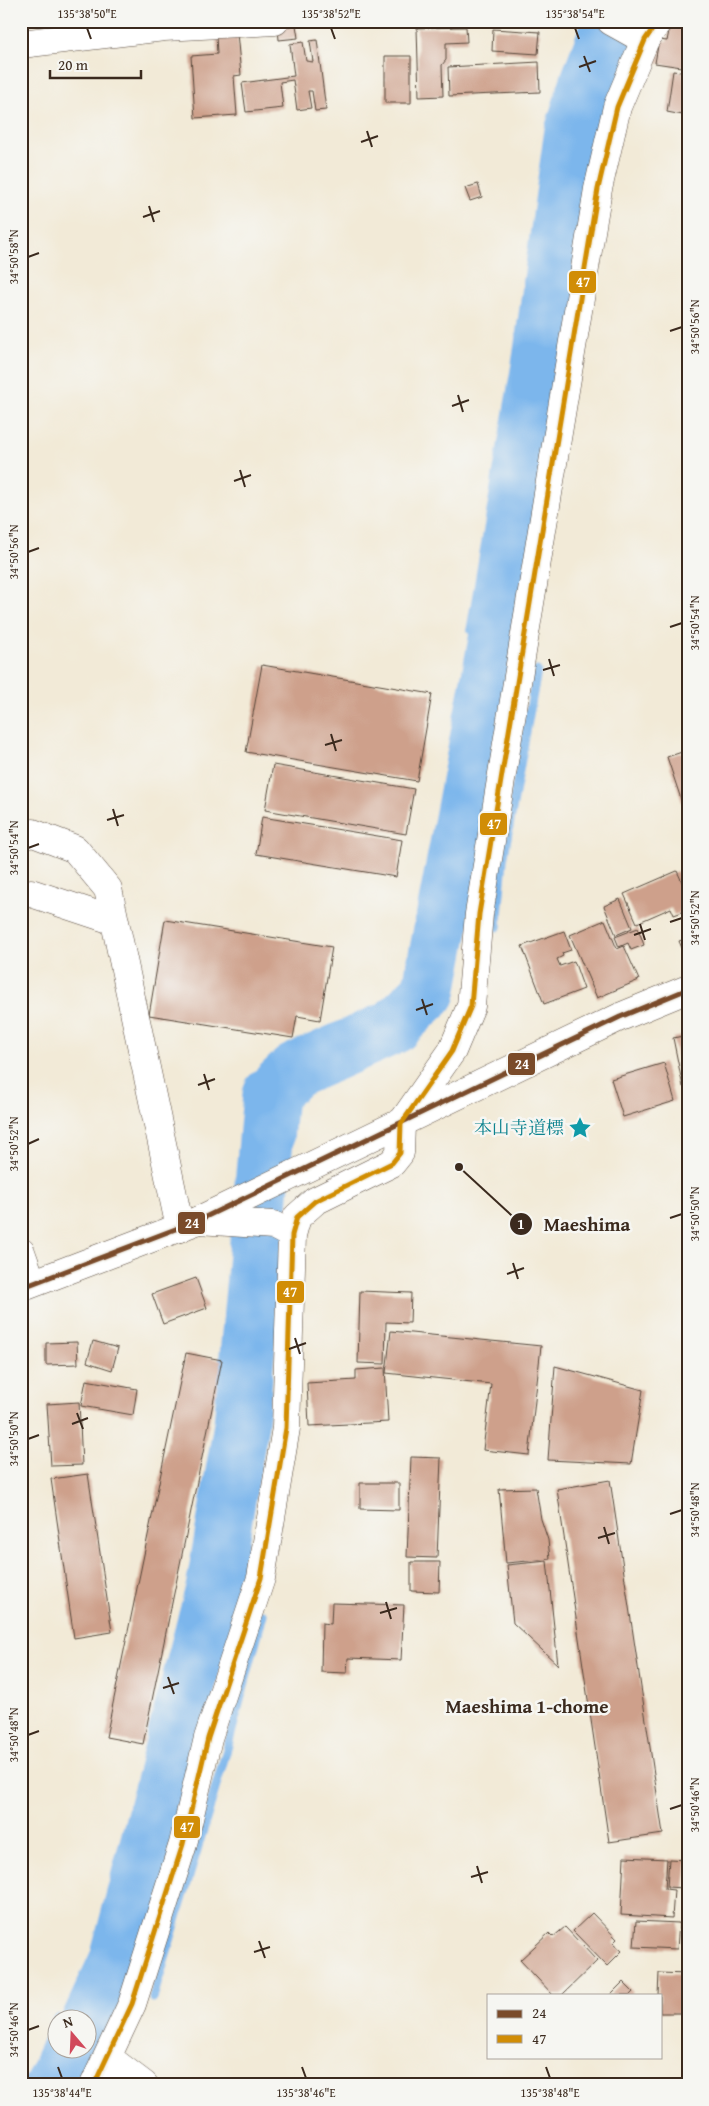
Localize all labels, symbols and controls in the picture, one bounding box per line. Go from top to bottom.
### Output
text: 135°38'50"E [57,5,117,22]
text: 135°38'52"E [301,5,361,22]
text: 135°38'54"E [545,5,605,22]
scale bar [50,48,141,80]
text: 20 m [58,54,89,75]
text: 34°50'58"N [5,229,22,285]
line badge: 47 [568,270,597,294]
text: 47 [576,272,590,292]
text: 34°50'56"N [686,299,703,355]
text: 34°50'56"N [5,524,22,580]
text: 34°50'54"N [686,595,703,651]
line badge: 47 [479,812,508,836]
text: 47 [487,814,501,834]
text: 34°50'54"N [5,820,22,876]
text: 34°50'52"N [686,890,703,946]
line badge: 24 [507,1052,536,1076]
text: 24 [515,1054,529,1074]
place label: 本山寺道標 [474,1114,564,1141]
place icon: 本山寺道標 [567,1115,593,1141]
text: 34°50'52"N [5,1116,22,1172]
text: 34°50'50"N [686,1186,703,1242]
callout: Maeshima [509,1207,640,1241]
text: Maeshima [544,1210,631,1238]
line badge: 24 [177,1211,206,1235]
text: 24 [185,1213,199,1233]
text: 1 [517,1213,525,1234]
line badge: 47 [276,1280,305,1304]
text: 47 [283,1282,297,1302]
text: 34°50'50"N [5,1411,22,1467]
text: 34°50'48"N [686,1482,703,1538]
district label: Maeshima 1-chome [445,1692,609,1720]
text: 34°50'48"N [5,1707,22,1763]
text: 34°50'46"N [686,1777,703,1833]
line badge: 47 [173,1815,201,1839]
text: 47 [180,1817,194,1837]
legend [487,1994,662,2058]
text: 34°50'46"N [5,2002,22,2058]
text: 24 [532,2002,546,2023]
north arrow [48,2008,98,2058]
text: N [60,2011,76,2033]
text: 47 [532,2028,546,2049]
text: 135°38'44"E [32,2084,92,2101]
text: 135°38'46"E [276,2084,336,2101]
text: 135°38'48"E [520,2084,580,2101]

